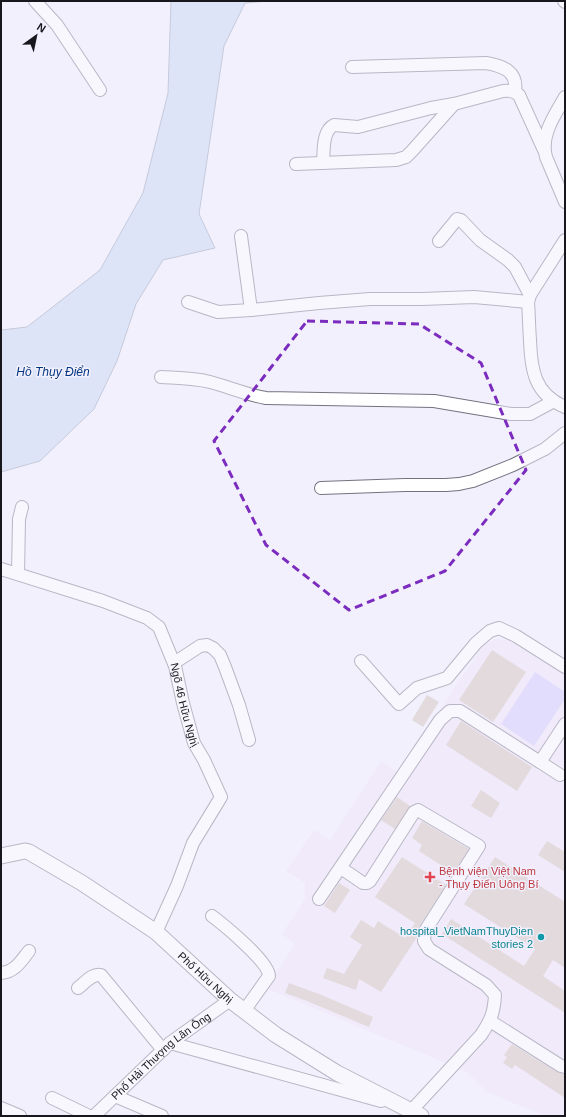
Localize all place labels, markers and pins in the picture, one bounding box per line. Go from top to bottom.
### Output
place label: Bệnh viện Việt Nam - Thụy Điển Uông Bí [439,865,538,890]
marker: Bệnh viện Việt Nam - Thụy Điển Uông Bí [424,871,436,883]
place label: hospital_VietNamThuyDien stories 2 [400,925,533,950]
marker: hospital_VietNamThuyDien stories 2 [536,932,546,942]

